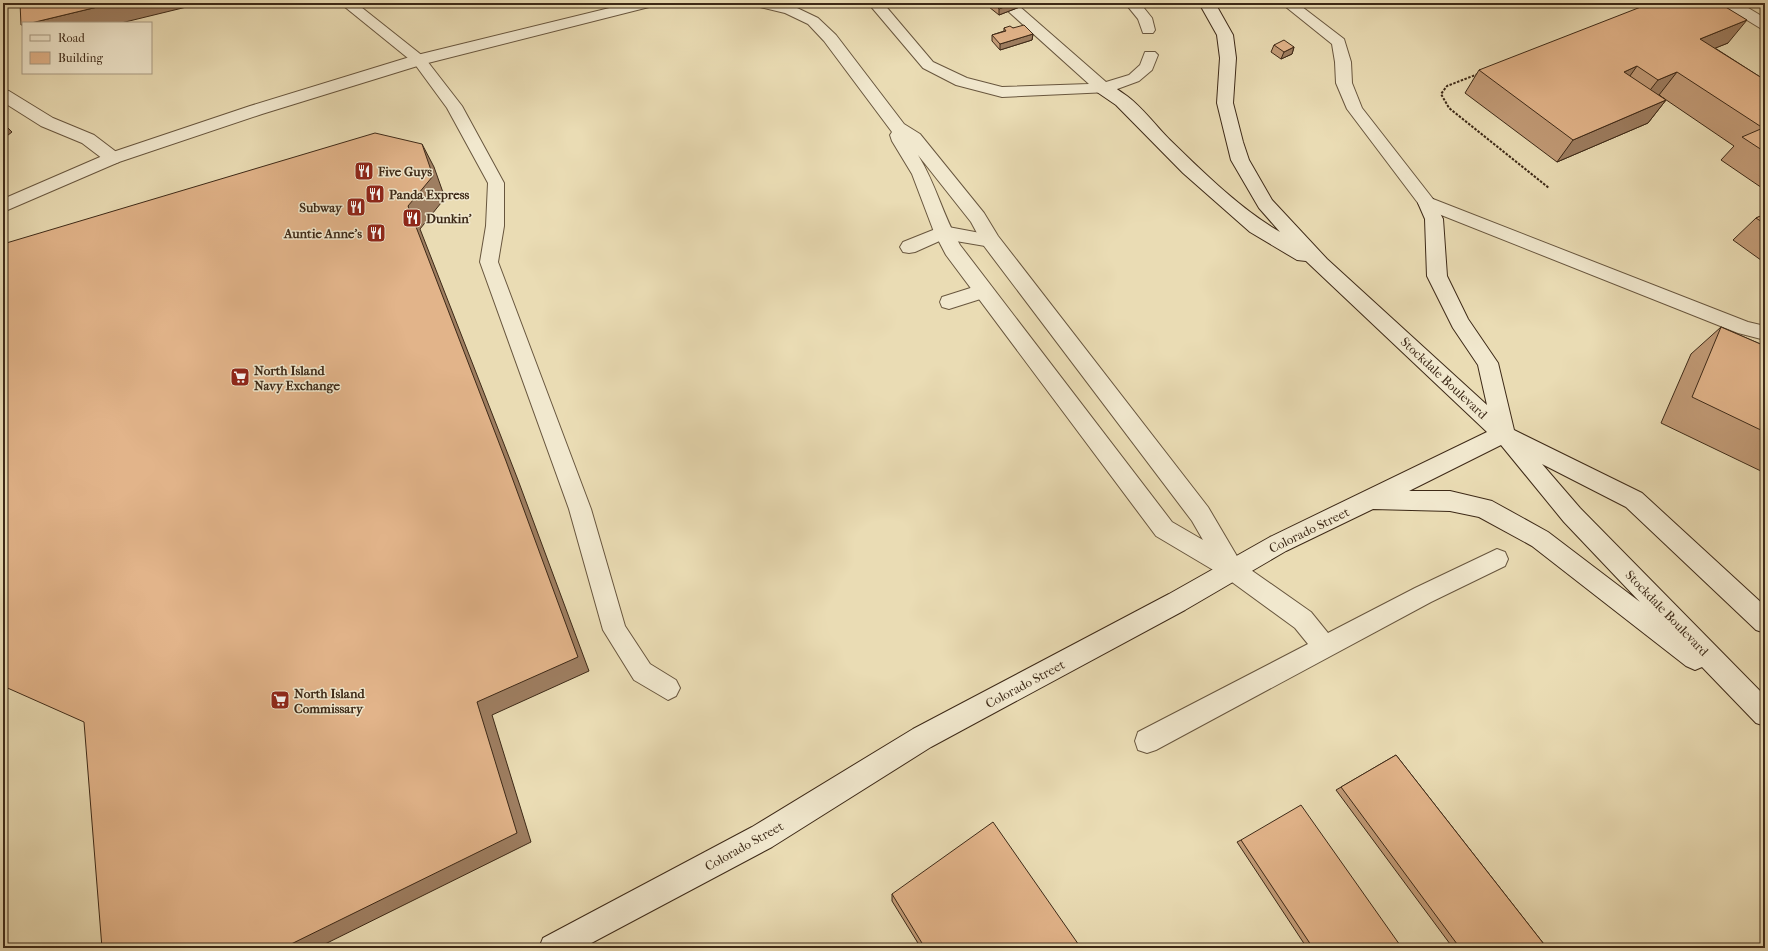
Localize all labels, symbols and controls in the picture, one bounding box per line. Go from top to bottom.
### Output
legend [22,22,152,74]
text: Road [58,31,85,45]
text: Building [58,51,103,65]
restaurant icon: Five Guys [353,160,375,182]
place label: Five Guys [377,164,432,180]
restaurant icon: Panda Express [364,183,386,205]
place label: Panda Express [389,187,469,203]
restaurant icon: Subway [345,196,367,218]
place label: Subway [299,200,343,216]
restaurant icon: Dunkin' [401,207,423,229]
place label: Dunkin' [426,211,472,226]
restaurant icon: Auntie Anne's [365,222,387,244]
place label: Auntie Anne's [283,226,362,241]
street label: Stockdale Boulevard [1398,334,1491,423]
place label: North Island Navy Exchange [254,363,341,394]
supermarket icon: North Island Navy Exchange [229,366,251,388]
street label: Colorado Street [1266,504,1352,556]
street label: Stockdale Boulevard [1622,567,1712,659]
street label: Colorado Street [983,657,1067,711]
place label: North Island Commissary [294,686,365,717]
supermarket icon: North Island Commissary [269,689,291,711]
street label: Colorado Street [702,818,786,874]

